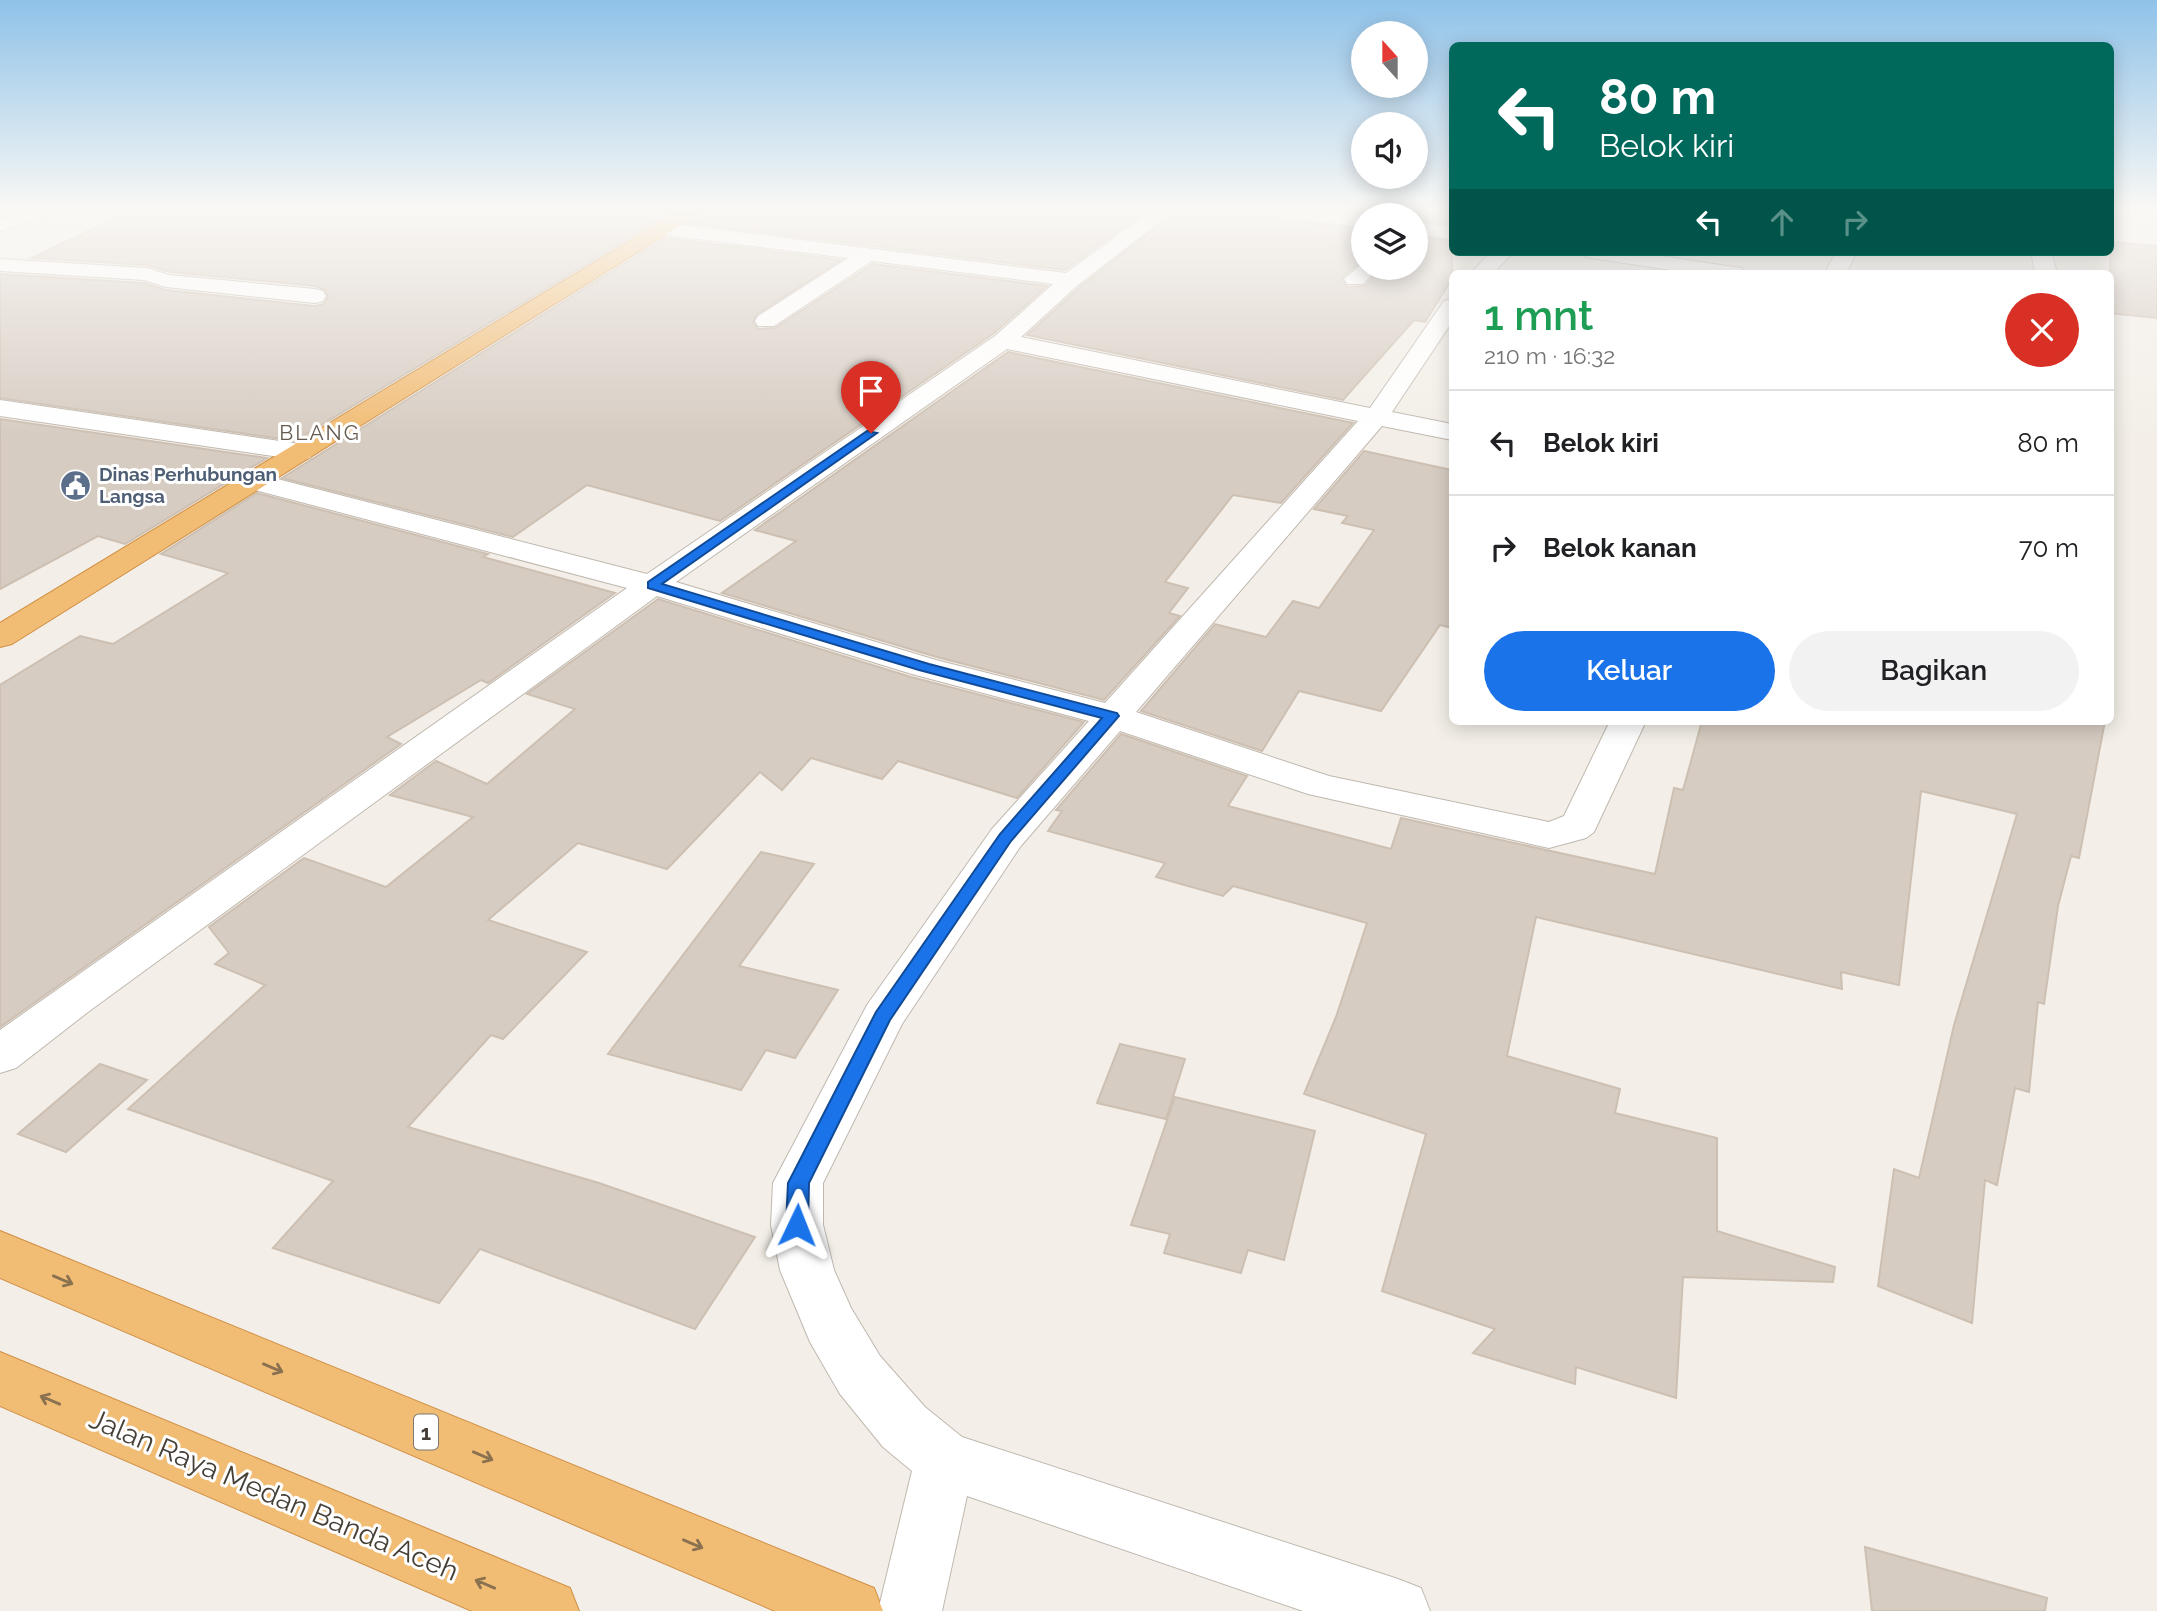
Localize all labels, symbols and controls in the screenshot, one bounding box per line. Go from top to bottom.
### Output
north arrow [1351,21,1428,98]
map controls [1351,21,1428,280]
text: 80 m [1599,68,1716,125]
icon: left [1484,70,1575,161]
button: sound [1351,112,1428,189]
text: Belok kiri [1599,127,1734,164]
button: layers [1351,203,1428,280]
icon: left [1690,203,1728,241]
icon: ahead [1763,203,1801,241]
icon: right [1836,203,1874,241]
text: 1 mnt [1484,291,1593,340]
button: close [2005,293,2079,367]
text: 210 m · 16:32 [1484,342,1615,369]
pin [841,361,901,433]
icon: arrive [852,372,890,410]
district label: BLANG [279,420,361,445]
icon: left [1484,424,1522,462]
text: Belok kiri [1543,428,1659,458]
text: 80 m [2017,428,2079,458]
place label: Dinas Perhubungan Langsa [99,463,277,507]
public building icon: Dinas Perhubungan Langsa [59,468,93,502]
icon: right [1484,529,1522,567]
text: Belok kanan [1543,533,1697,563]
text: 70 m [2019,533,2079,563]
button: Keluar [1484,631,1775,711]
button: Bagikan [1789,631,2079,711]
position arrow [760,1188,834,1262]
one-way arrow [52,1275,73,1288]
one-way arrow [262,1362,283,1375]
one-way arrow [39,1392,61,1405]
street label: Jalan Raya Medan Banda Aceh [85,1402,463,1588]
road number: 1 [414,1414,438,1450]
one-way arrow [472,1450,493,1463]
one-way arrow [681,1538,703,1551]
one-way arrow [474,1577,496,1590]

